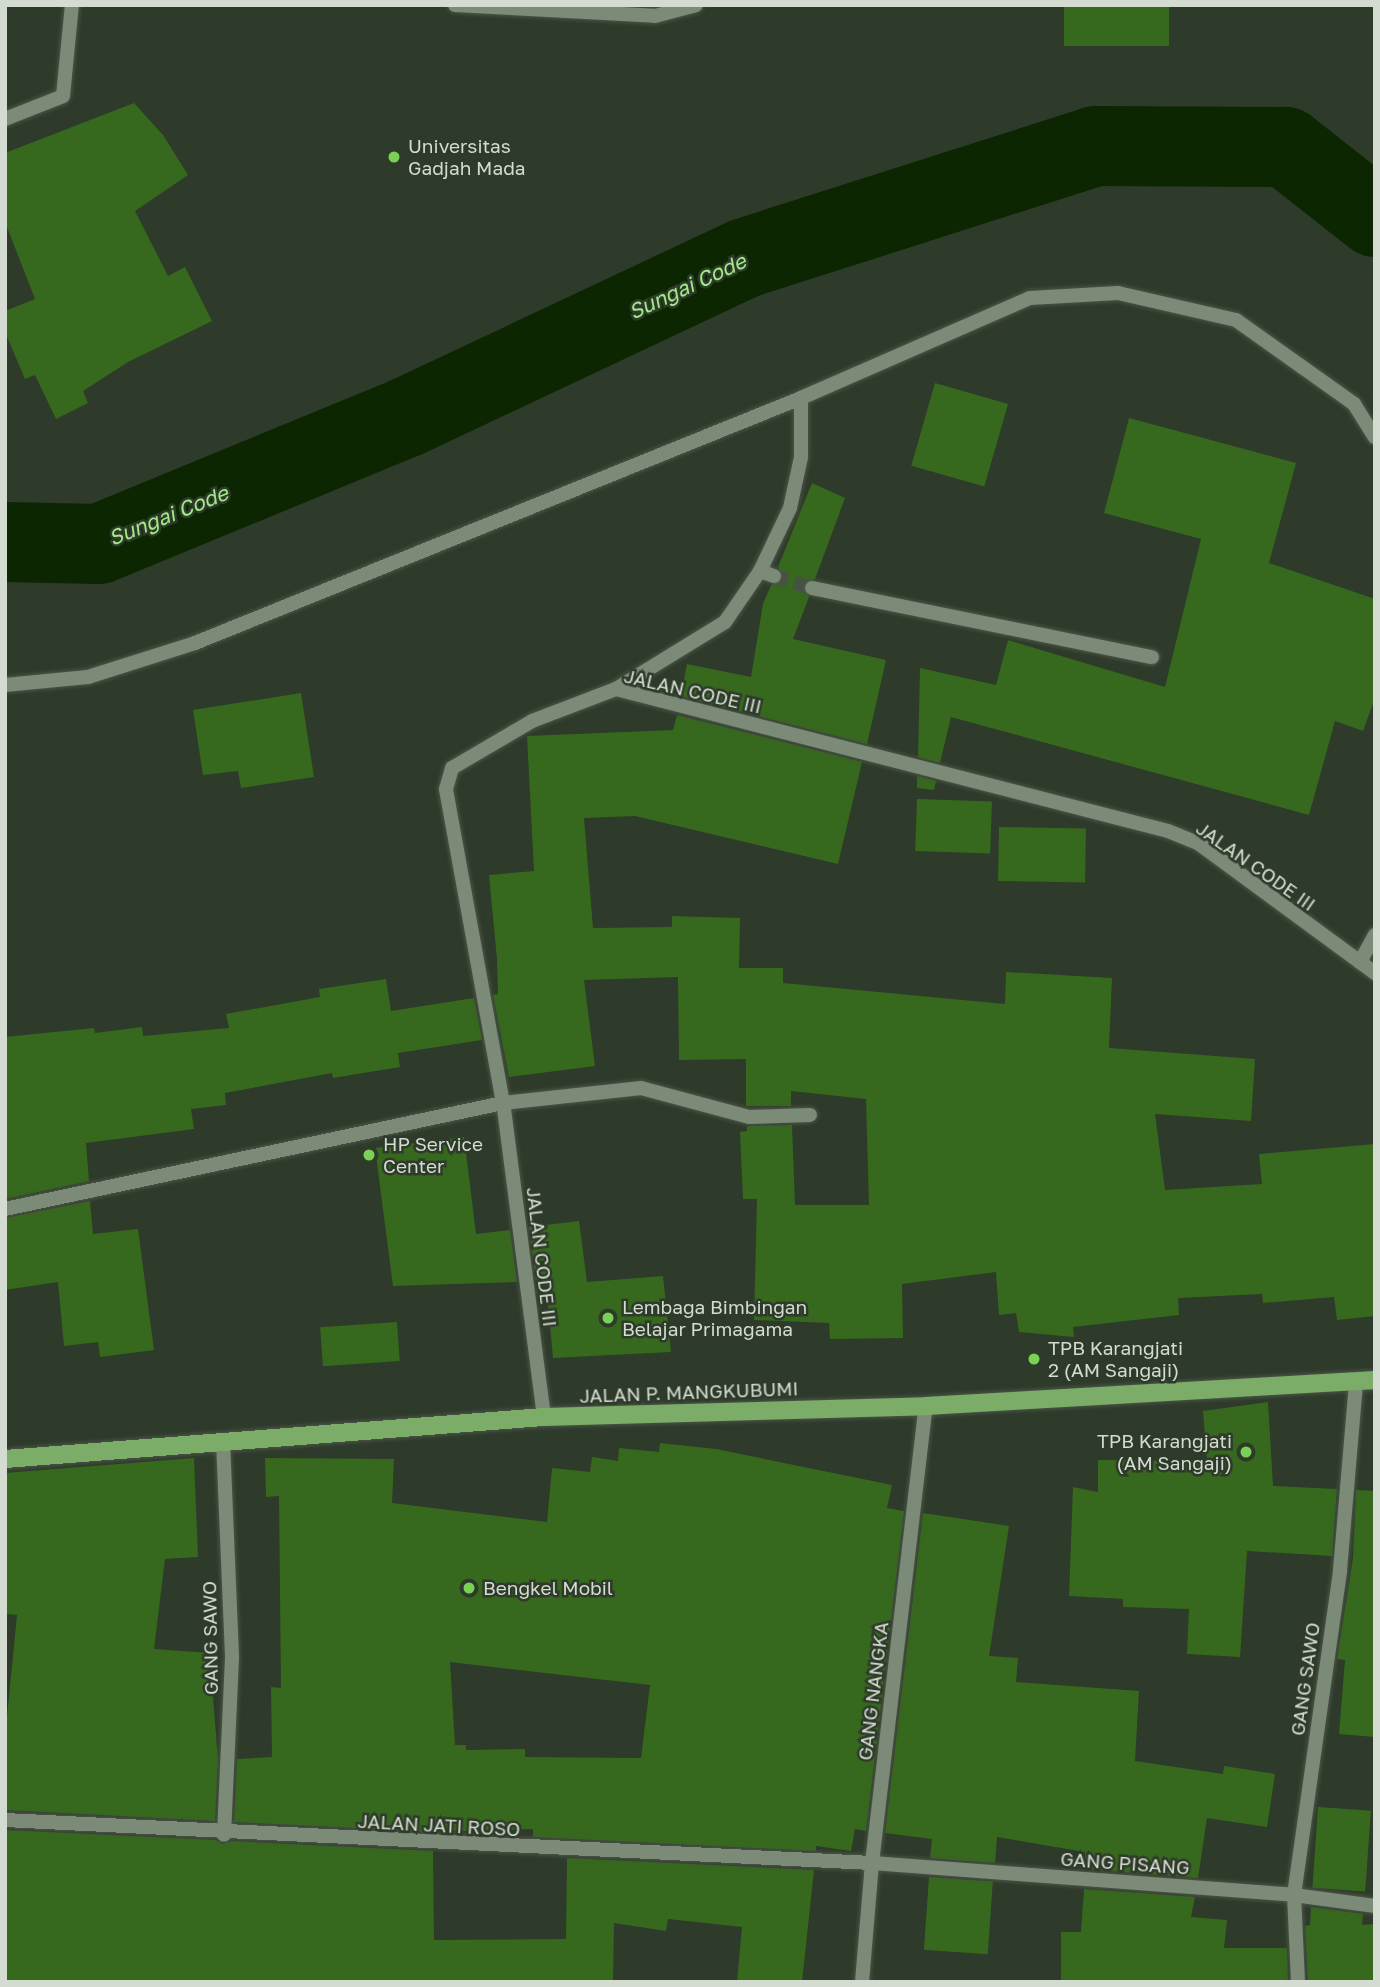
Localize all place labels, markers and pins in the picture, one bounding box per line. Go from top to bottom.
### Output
place label: Universitas Gadjah Mada [408,135,526,179]
marker: Universitas Gadjah Mada [386,149,402,165]
place label: HP Service Center [383,1133,483,1177]
marker: HP Service Center [361,1147,377,1163]
place label: Lembaga Bimbingan Belajar Primagama [622,1296,807,1340]
marker: Lembaga Bimbingan Belajar Primagama [600,1310,616,1326]
place label: TPB Karangjati 2 (AM Sangaji) [1048,1337,1183,1381]
marker: TPB Karangjati 2 (AM Sangaji) [1026,1351,1042,1367]
place label: TPB Karangjati (AM Sangaji) [1097,1430,1232,1474]
marker: TPB Karangjati (AM Sangaji) [1238,1444,1254,1460]
place label: Bengkel Mobil [483,1577,613,1599]
marker: Bengkel Mobil [461,1580,477,1596]

